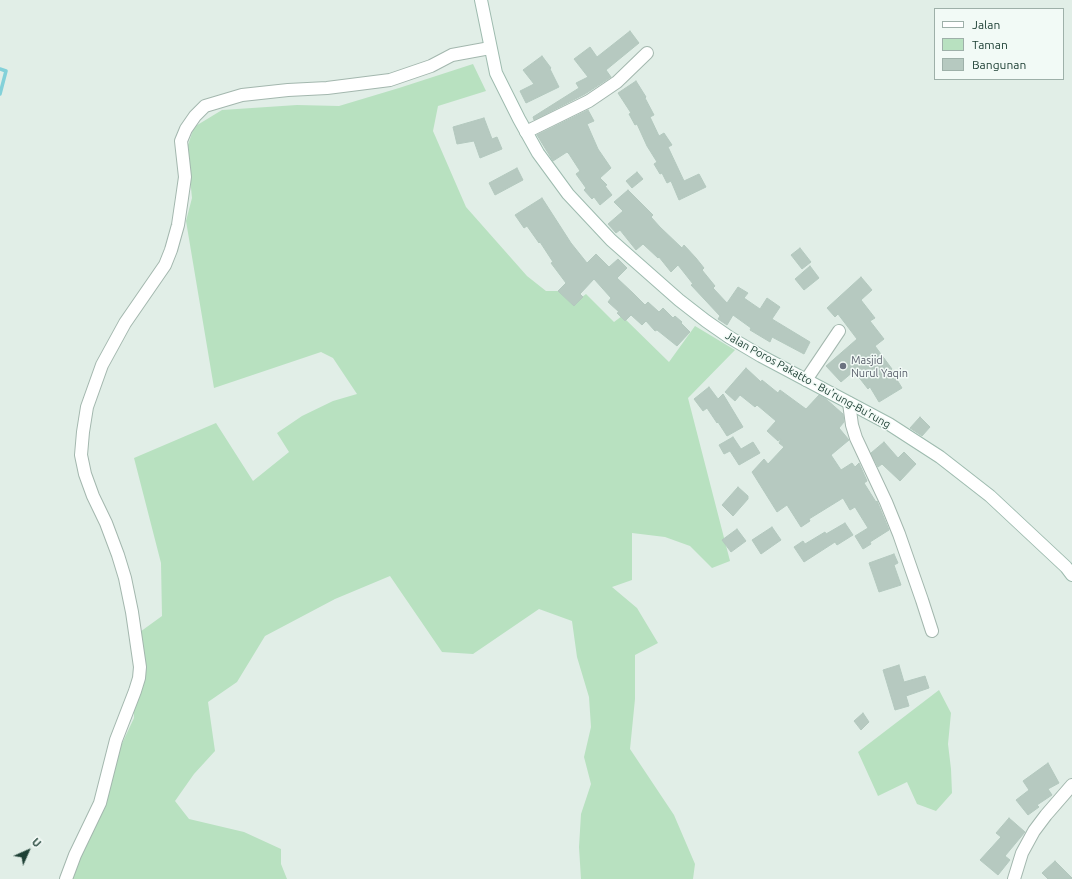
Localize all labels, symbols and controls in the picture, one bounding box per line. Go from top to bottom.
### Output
legend [934,8,1064,80]
text: Jalan [972,18,1000,31]
text: Taman [972,38,1008,51]
text: Bangunan [972,58,1026,71]
street label: Jalan Poros Pakatto - Bu'rung-Bu'rung [723,329,893,431]
place label: Masjid Nurul Yaqin [851,353,908,379]
marker: Masjid Nurul Yaqin [838,361,848,371]
north arrow [8,831,48,871]
text: U [30,836,43,849]

